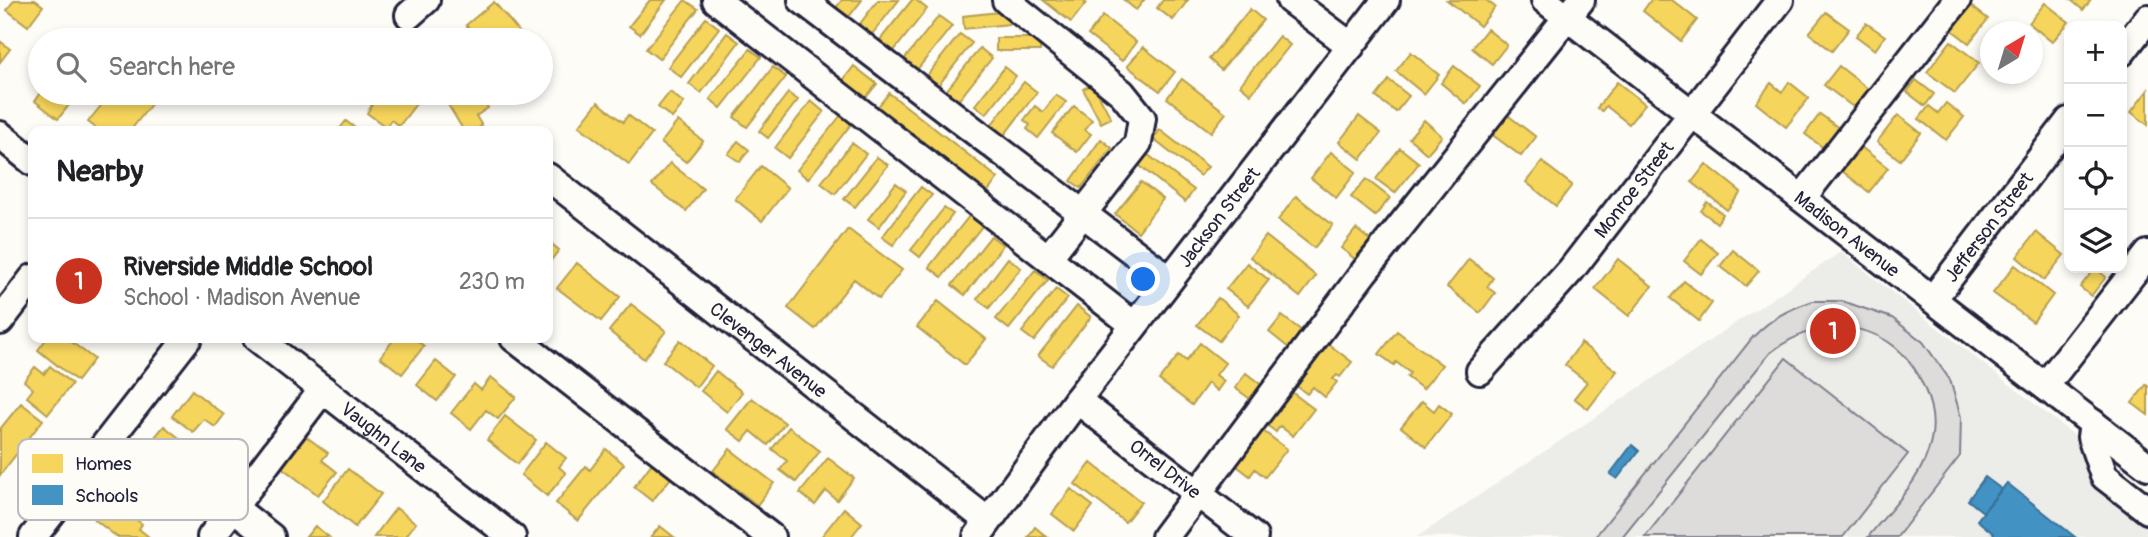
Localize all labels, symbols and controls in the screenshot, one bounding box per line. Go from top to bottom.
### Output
north arrow [1980,21,2043,84]
map controls [2064,21,2127,273]
button: + [2064,21,2127,84]
search box [28,28,553,105]
icon: search [52,48,90,86]
text: Search here [108,51,235,83]
button: − [2064,84,2127,147]
street label: Monroe Street [1589,136,1679,243]
button: locate [2064,147,2127,210]
text: Nearby [56,153,143,190]
street label: Jackson Street [1173,162,1266,273]
street label: Jefferson Street [1939,167,2039,287]
street label: Madison Avenue [1789,186,1905,283]
button: layers [2064,210,2127,273]
text: Riverside Middle School [123,251,373,283]
your location [1126,262,1160,296]
text: 1 [75,267,84,296]
text: 230 m [459,267,525,296]
text: School · Madison Avenue [123,283,360,312]
street label: Clevenger Avenue [705,297,832,404]
pin: 1 [1810,305,1856,357]
street label: Vaughn Lane [336,397,431,479]
street label: Orrel Drive [1124,434,1206,505]
legend [18,439,248,520]
text: Homes [75,452,132,476]
text: Schools [75,484,139,508]

